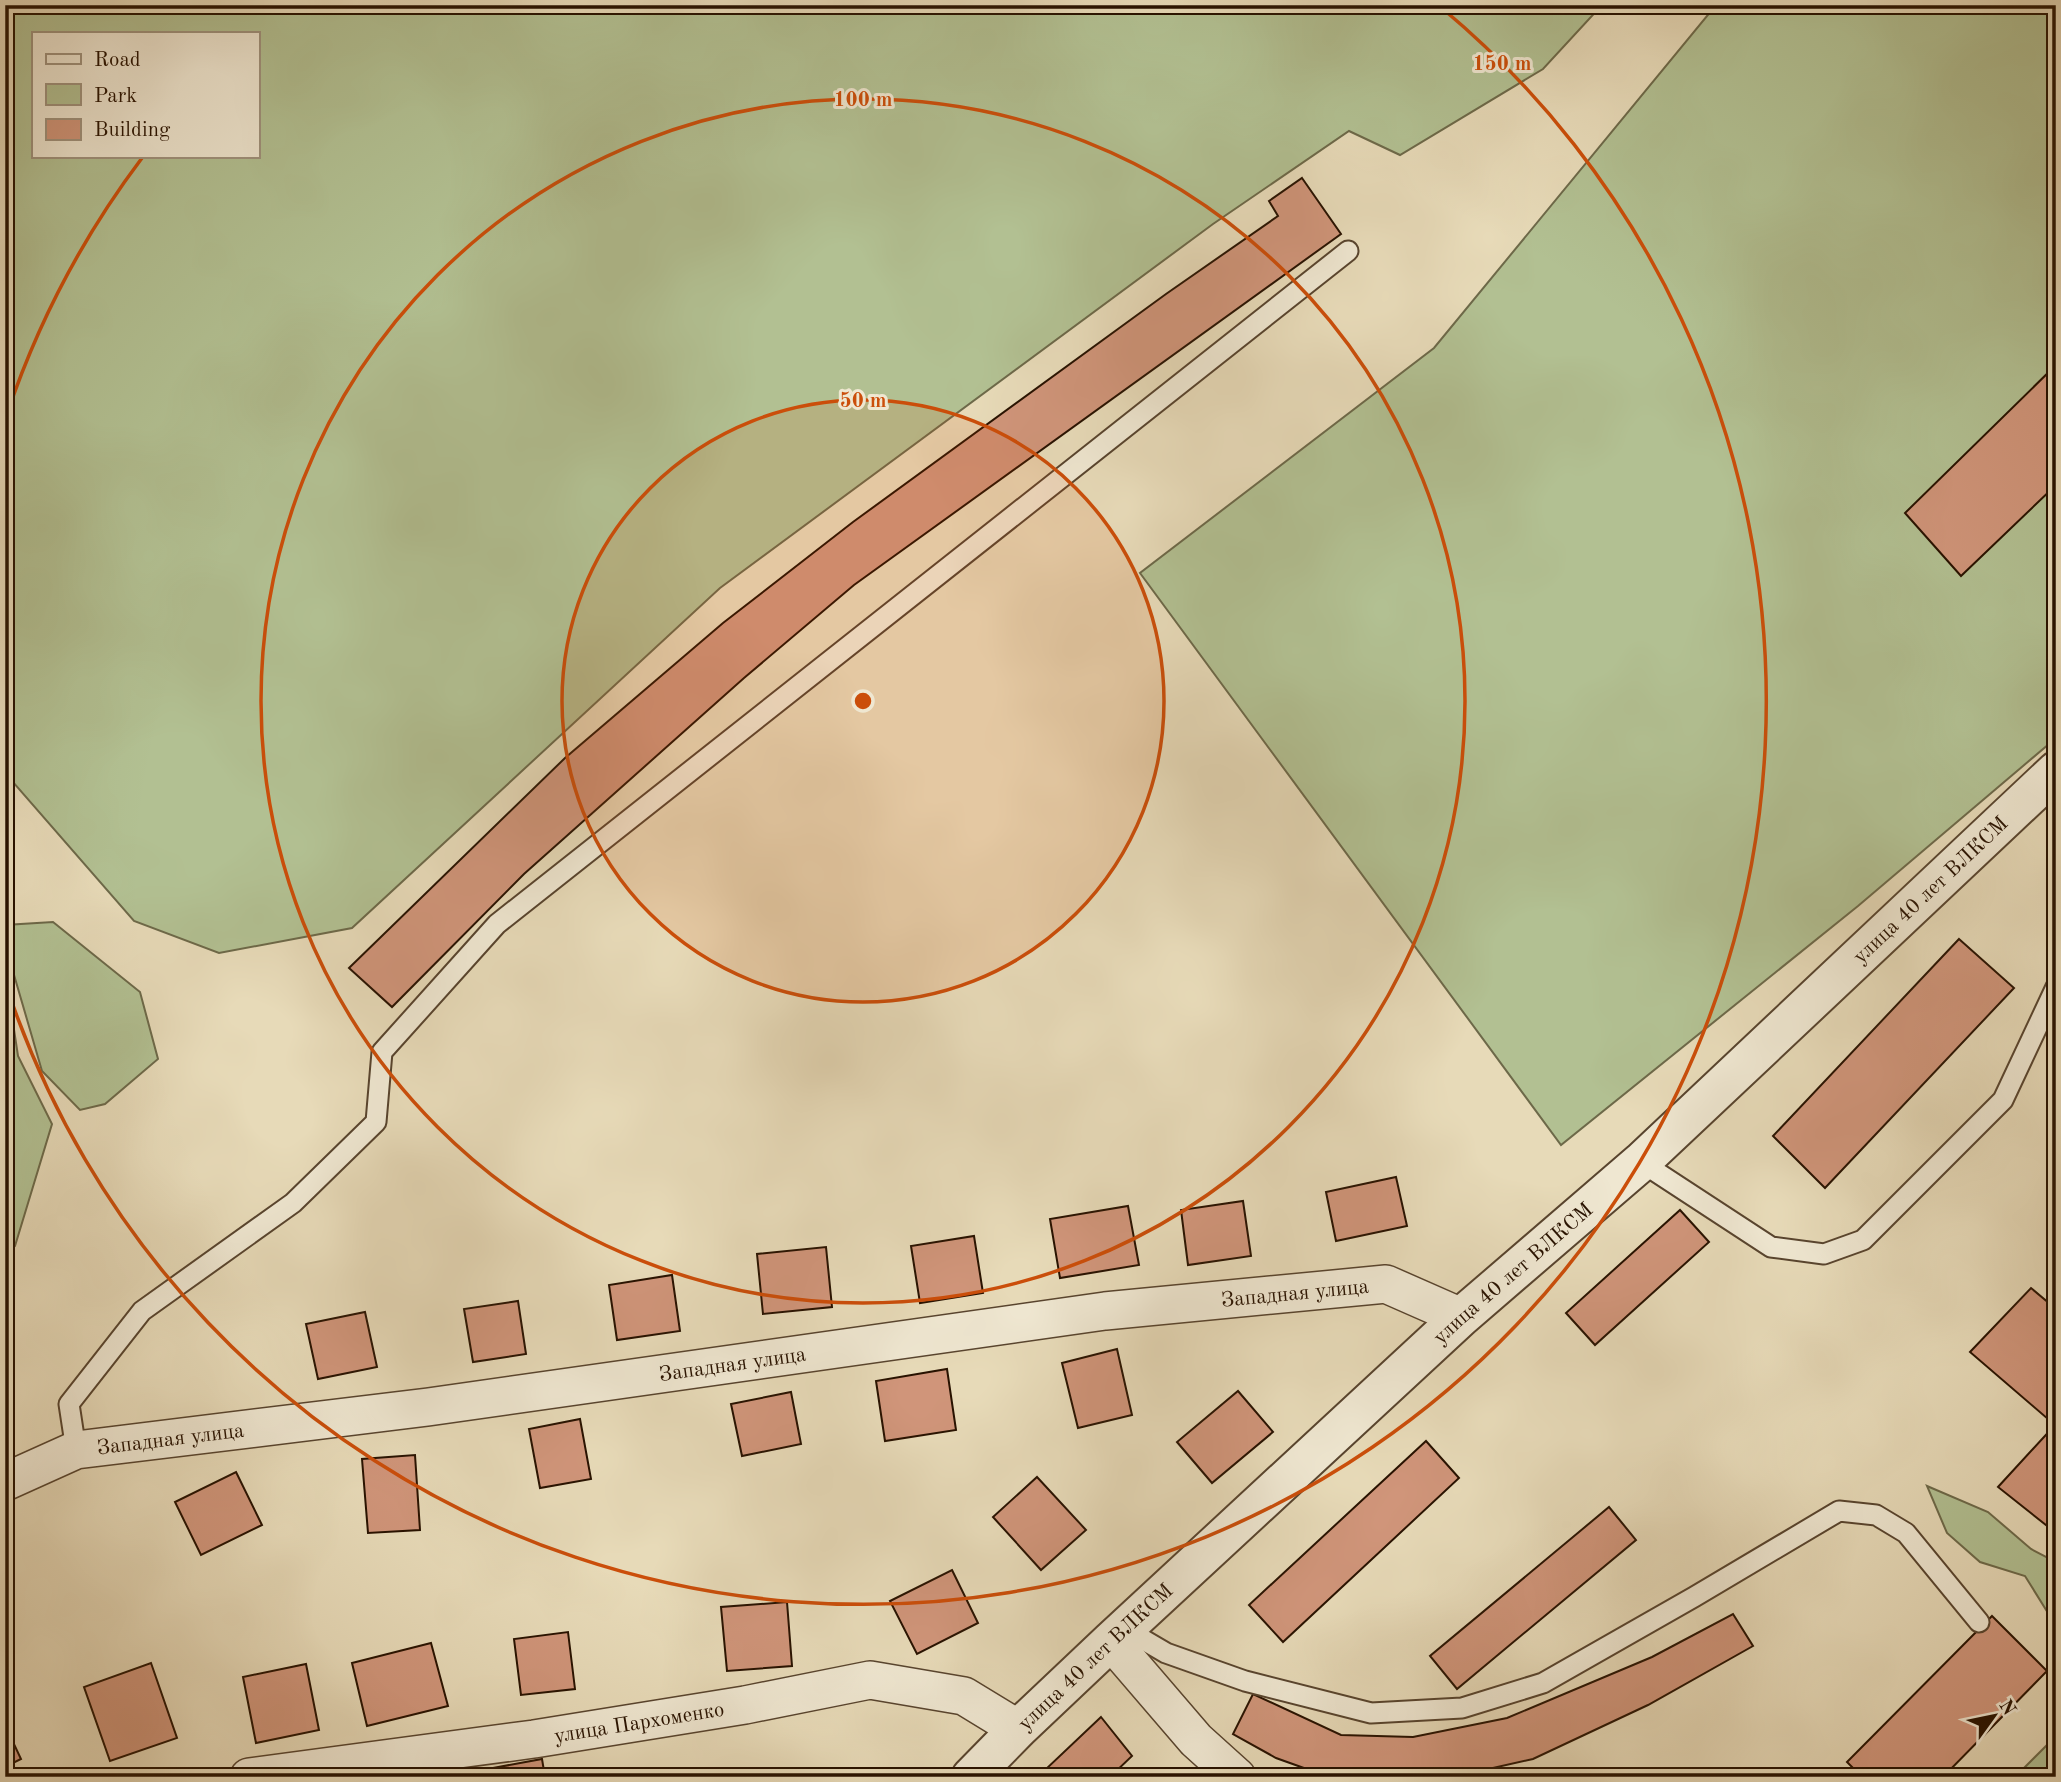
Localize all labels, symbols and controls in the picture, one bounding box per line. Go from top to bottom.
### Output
legend [32,32,259,158]
text: Road [94,50,141,71]
text: 150 m [1472,54,1532,75]
text: Park [94,86,137,107]
text: 100 m [833,90,893,111]
text: Building [94,120,171,141]
text: 50 m [839,391,887,412]
centre of rings [851,689,875,713]
street label: улица 40 лет ВЛКСМ [1850,813,2013,968]
street label: улица 40 лет ВЛКСМ [1430,1199,1597,1349]
street label: Западная улица [1220,1277,1370,1312]
street label: Западная улица [658,1345,807,1386]
street label: Западная улица [96,1421,245,1459]
street label: улица 40 лет ВЛКСМ [1015,1580,1178,1735]
north arrow [1960,1680,2030,1750]
text: N [1994,1697,2018,1720]
street label: улица Пархоменко [553,1699,726,1748]

